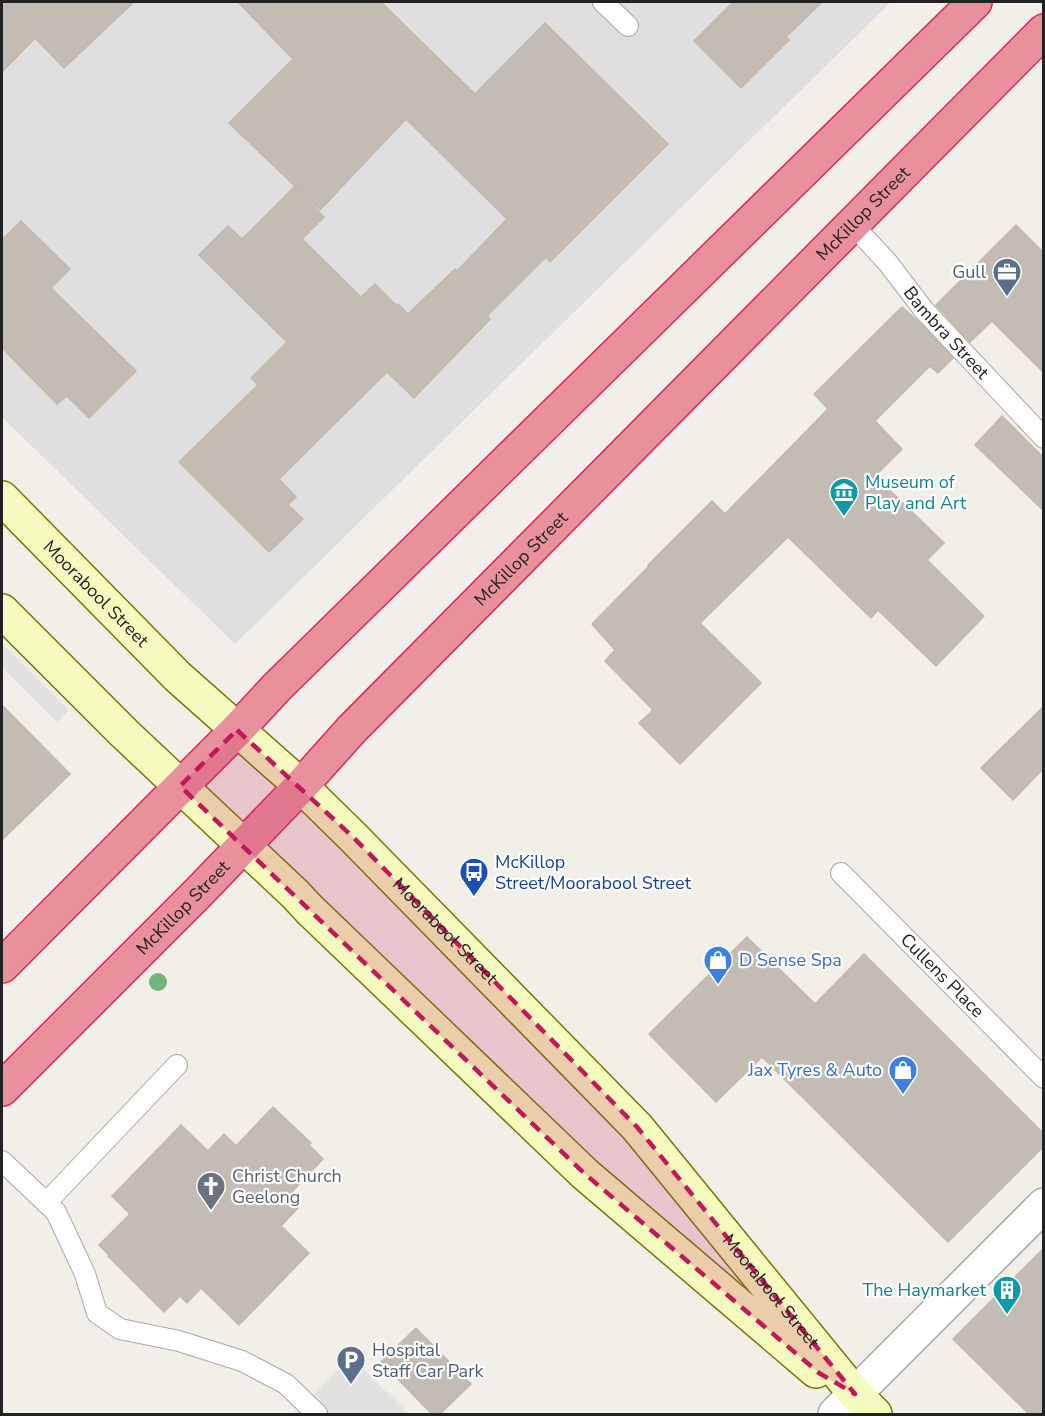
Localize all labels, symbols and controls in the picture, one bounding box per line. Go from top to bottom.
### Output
street label: McKillop Street [811,161,916,266]
office icon: Gull [991,256,1023,298]
place label: Gull [952,260,987,284]
street label: Bambra Street [898,281,995,385]
place label: Museum of Play and Art [865,470,967,515]
museum icon: Museum of Play and Art [828,476,860,518]
street label: McKillop Street [469,506,574,611]
street label: Moorabool Street [38,535,154,653]
place label: McKillop Street/Moorabool Street [495,850,692,895]
street label: McKillop Street [131,855,235,960]
bus stop icon: McKillop Street/Moorabool Street [458,856,490,898]
street label: Moorabool Street [387,872,504,990]
street label: Cullens Place [895,928,989,1023]
shop icon: D Sense Spa [702,944,734,986]
place label: D Sense Spa [739,948,842,972]
shop icon: Jax Tyres & Auto [887,1054,919,1096]
place label: Jax Tyres & Auto [747,1058,882,1082]
place label: Christ Church Geelong [232,1164,342,1209]
church icon: Christ Church Geelong [195,1170,227,1212]
street label: Moorabool Street [717,1229,825,1354]
building icon: The Haymarket [991,1274,1023,1316]
place label: The Haymarket [862,1278,987,1302]
place label: Hospital Staff Car Park [372,1338,485,1383]
parking icon: Hospital Staff Car Park [335,1344,367,1386]

